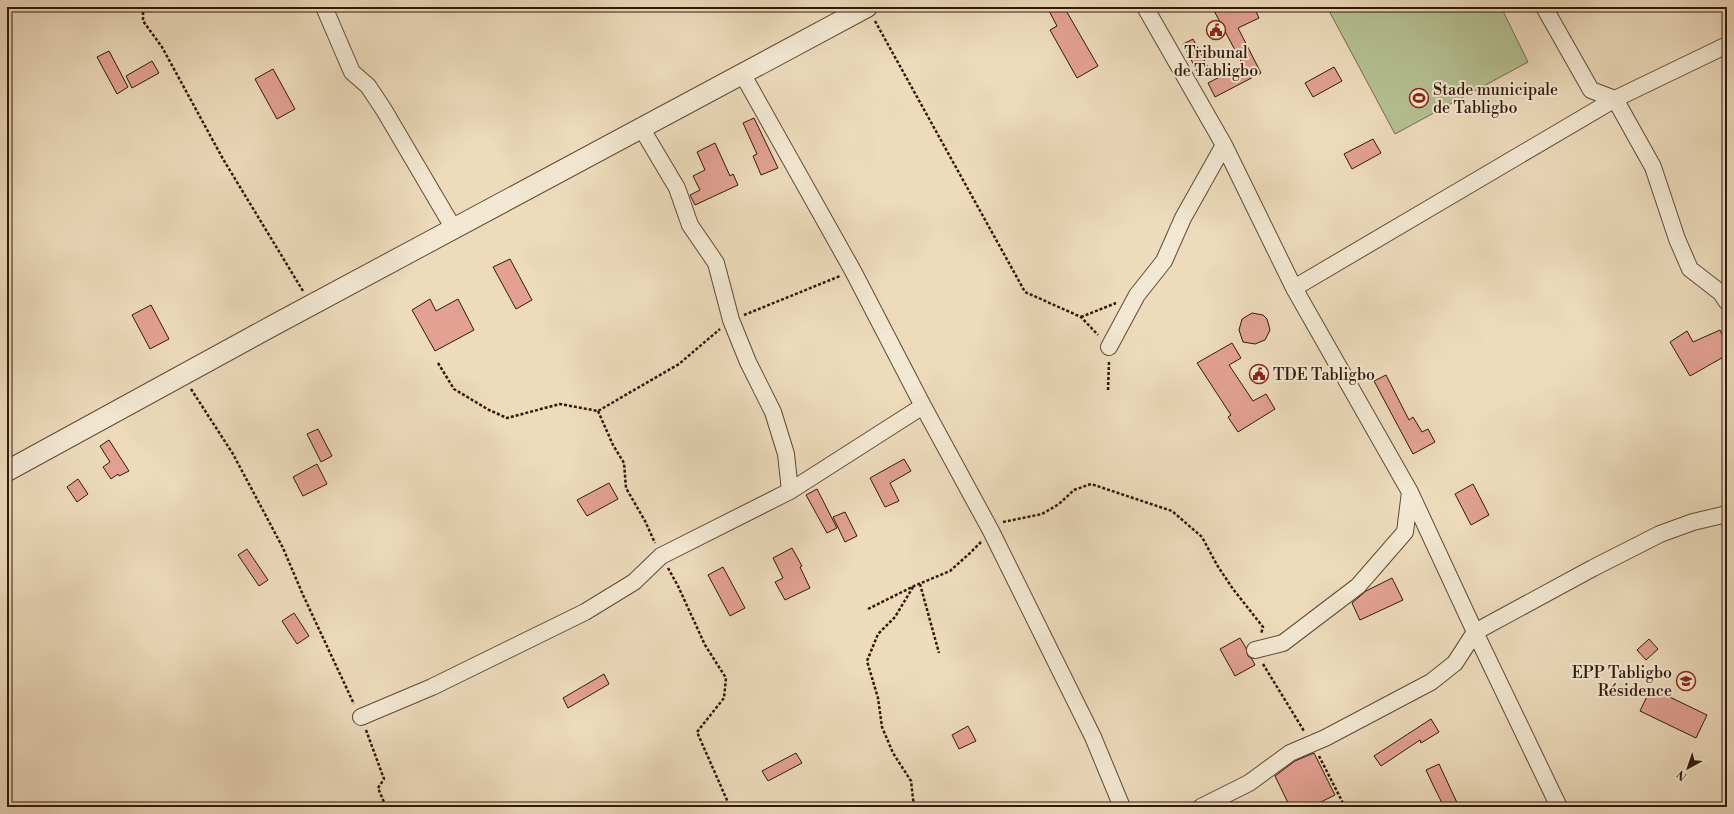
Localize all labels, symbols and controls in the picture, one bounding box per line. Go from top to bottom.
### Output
public building icon: Tribunal de Tabligbo [1205,19,1227,41]
place label: Tribunal de Tabligbo [1174,43,1258,81]
place label: Stade municipale de Tabligbo [1433,80,1558,118]
sports icon: Stade municipale de Tabligbo [1408,87,1430,109]
public building icon: TDE Tabligbo [1248,363,1270,385]
place label: TDE Tabligbo [1273,365,1375,385]
place label: EPP Tabligbo Résidence [1572,663,1672,701]
school or university icon: EPP Tabligbo Résidence [1675,670,1697,692]
north arrow [1668,748,1708,788]
text: N [1674,767,1690,783]

